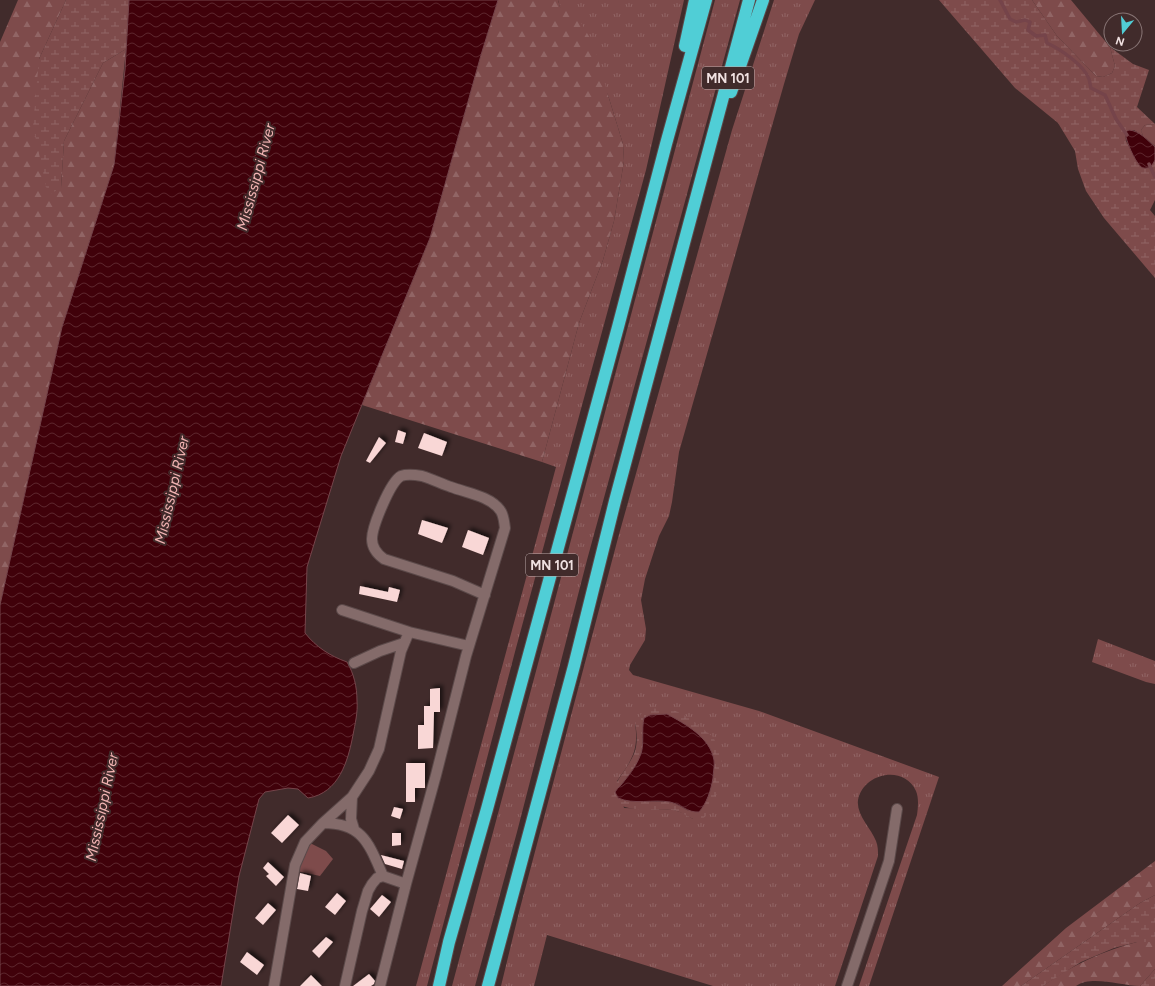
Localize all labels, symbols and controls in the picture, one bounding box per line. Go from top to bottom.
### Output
north arrow [1103,12,1143,52]
text: N [1114,34,1126,49]
road number: MN 101 [702,67,754,89]
water label: Mississippi River [233,121,279,233]
water label: Mississippi River [151,433,193,546]
road number: MN 101 [526,554,578,576]
water label: Mississippi River [82,750,122,863]

